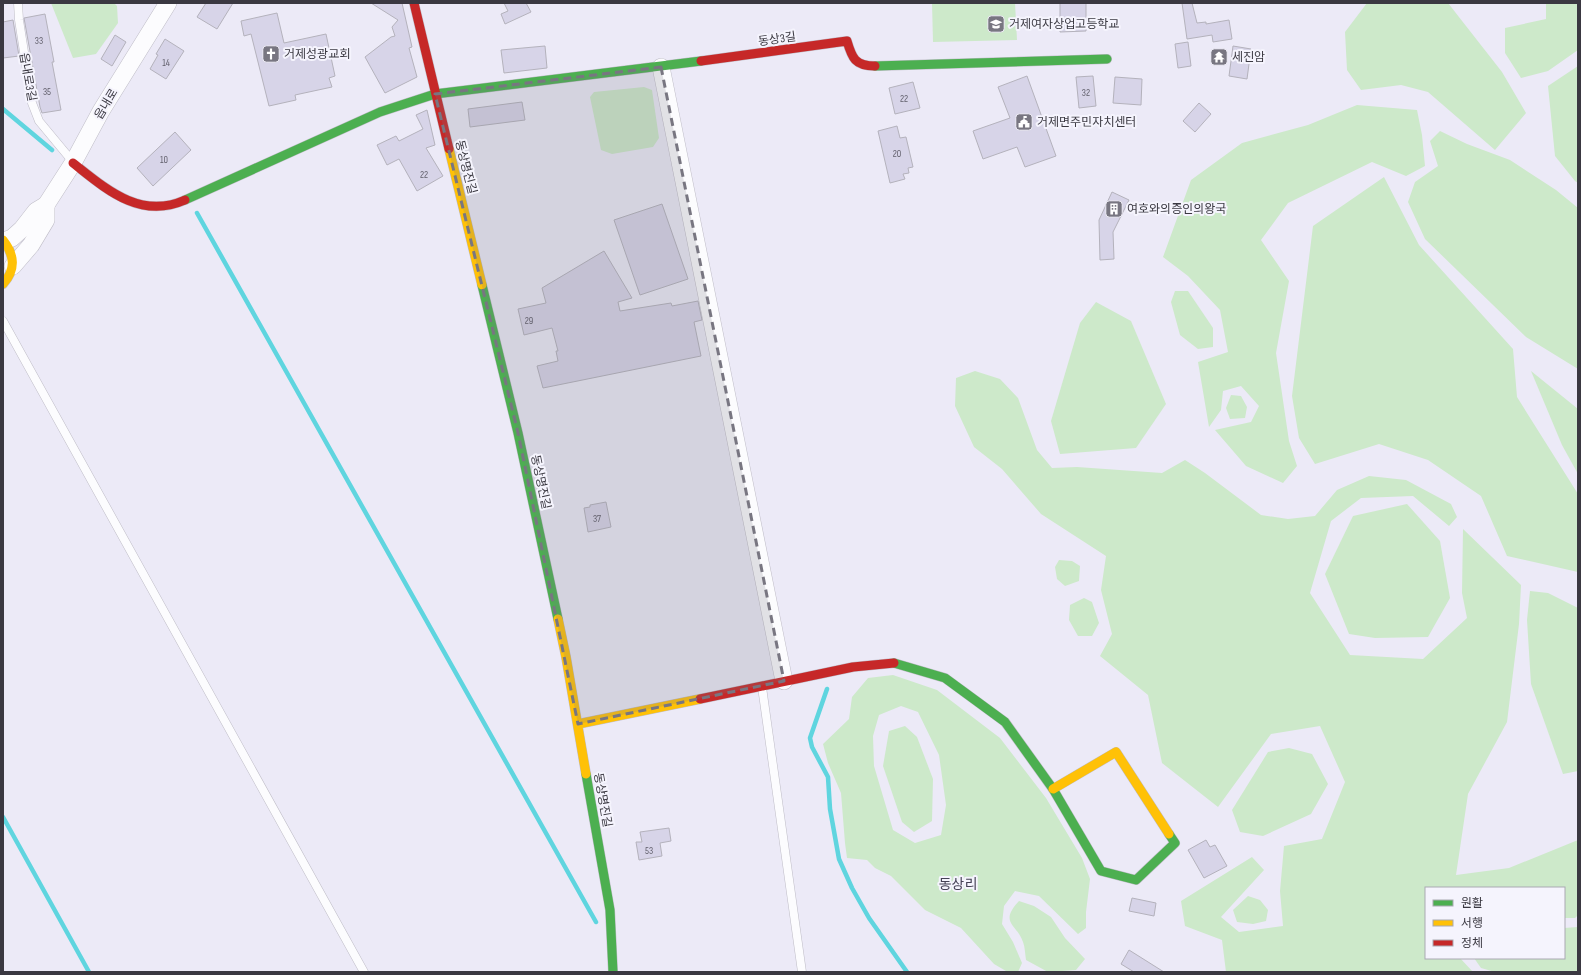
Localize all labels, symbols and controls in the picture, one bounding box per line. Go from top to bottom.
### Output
school or university icon: 거제여자상업고등학교 [986,14,1006,34]
place label: 거제여자상업고등학교 [1009,17,1119,32]
street label: 동상3길 [757,29,797,50]
house number: 33 [35,35,43,47]
church icon: 거제성광교회 [261,44,281,64]
place label: 거제성광교회 [284,47,350,62]
temple icon: 세진암 [1209,47,1229,67]
place label: 세진암 [1232,50,1265,65]
street label: 읍내로3길 [16,52,39,103]
house number: 14 [162,57,170,69]
house number: 35 [43,86,51,98]
street label: 읍내로 [91,86,121,122]
house number: 32 [1082,87,1090,99]
house number: 22 [900,93,908,105]
public building icon: 거제면주민자치센터 [1014,112,1034,132]
place label: 거제면주민자치센터 [1037,115,1136,130]
street label: 동상명진길 [452,139,479,196]
house number: 20 [893,148,901,160]
house number: 10 [160,154,168,166]
house number: 22 [420,169,428,181]
building icon: 여호와의증인의왕국 [1104,199,1124,219]
place label: 여호와의증인의왕국 [1127,202,1226,217]
house number: 29 [525,315,533,327]
street label: 동상명진길 [527,454,554,511]
house number: 37 [593,513,601,525]
street label: 동상명진길 [590,772,615,829]
house number: 53 [645,845,653,857]
district label: 동상리 [939,876,977,893]
legend [1425,887,1565,959]
text: 원활 [1461,896,1483,911]
text: 서행 [1461,916,1483,931]
text: 정체 [1461,936,1483,951]

